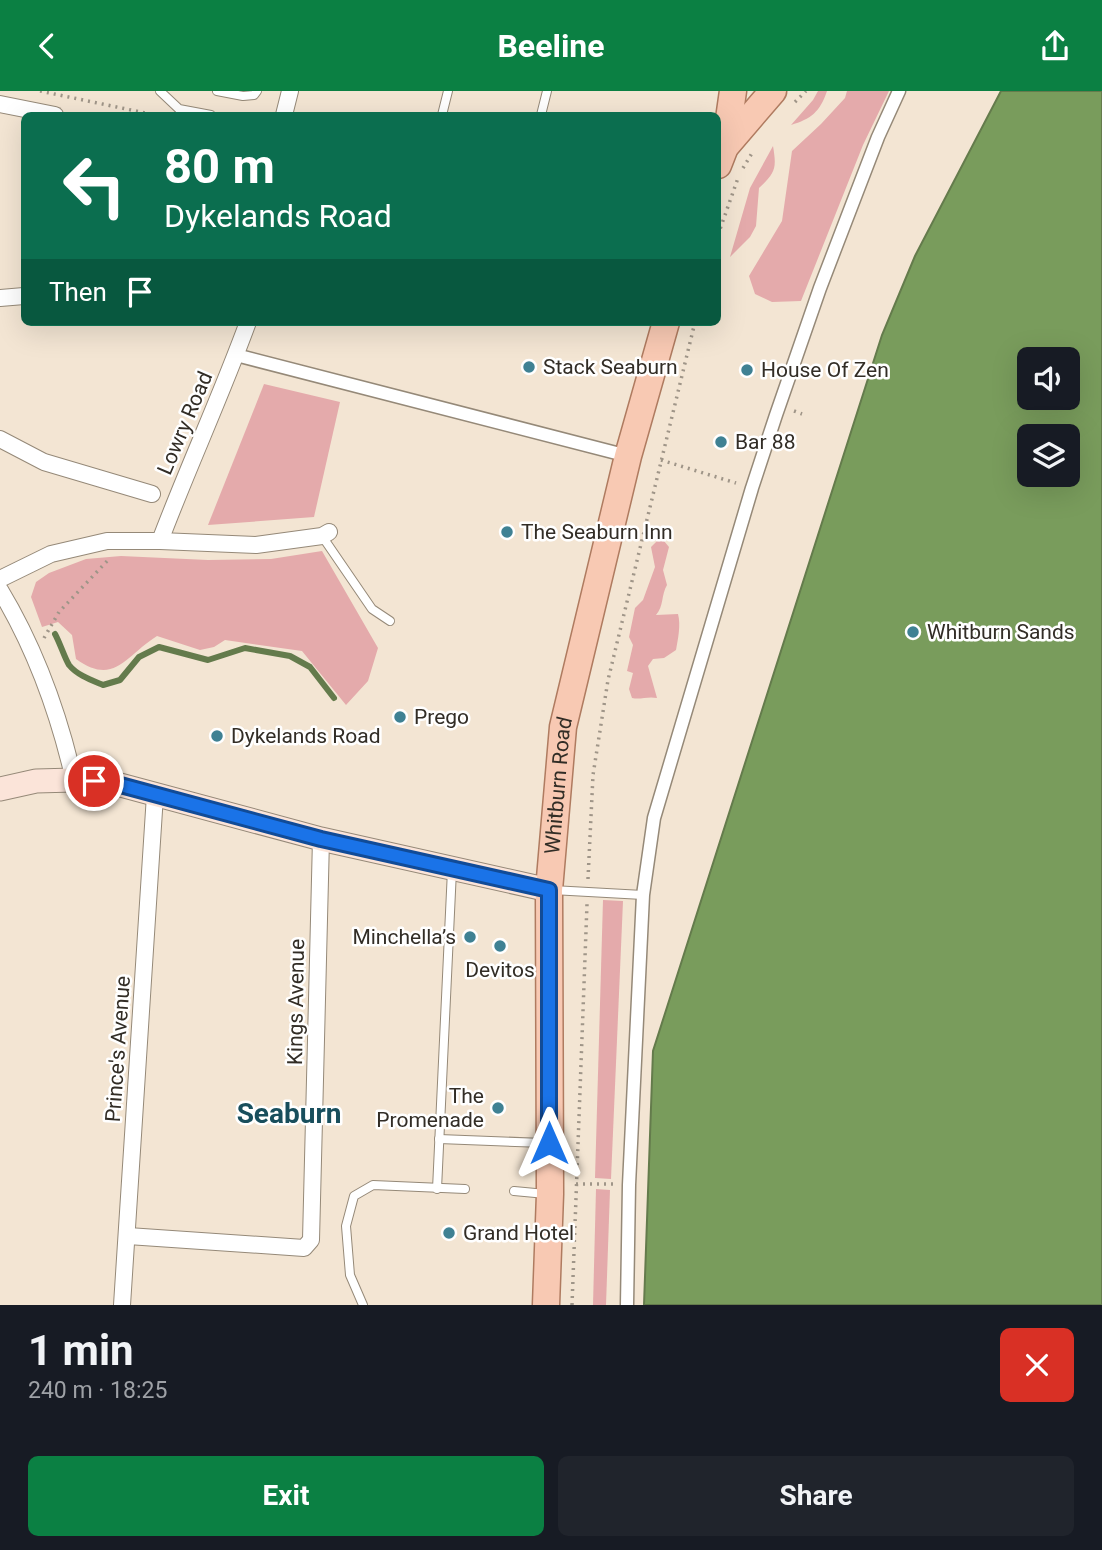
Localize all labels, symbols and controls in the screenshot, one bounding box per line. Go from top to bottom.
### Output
icon: back [28,27,66,65]
text: Beeline [497,27,605,65]
icon: share [1036,27,1074,65]
text: 80 m [164,138,275,195]
icon: left [49,140,140,231]
text: Dykelands Road [164,197,392,235]
icon: arrive [121,273,159,311]
text: Then [49,277,107,307]
map controls [1017,347,1080,487]
button: sound [1017,347,1080,410]
place label: Stack Seaburn [543,355,678,379]
place label: House Of Zen [761,358,889,382]
marker: Stack Seaburn [521,359,537,375]
marker: House Of Zen [739,362,755,378]
street label: Lowry Road [153,368,217,478]
button: layers [1017,424,1080,487]
place label: Bar 88 [735,430,795,454]
marker: Bar 88 [713,434,729,450]
place label: The Seaburn Inn [521,520,673,544]
marker: The Seaburn Inn [499,524,515,540]
place label: Whitburn Sands [927,620,1075,644]
marker: Whitburn Sands [905,624,921,640]
place label: Prego [414,705,469,729]
marker: Prego [392,709,408,725]
street label: Whitburn Road [540,714,577,855]
place label: Dykelands Road [231,724,381,748]
marker: Dykelands Road [209,728,225,744]
pin [64,751,124,811]
icon: arrive [75,762,113,800]
place label: Minchella’s [352,925,456,949]
marker: Minchella’s [462,929,478,945]
marker: Devitos [492,938,508,954]
street label: Kings Avenue [283,939,309,1065]
place label: Devitos [465,958,535,982]
street label: Prince's Avenue [101,975,135,1123]
place label: The Promenade [376,1084,484,1132]
district label: Seaburn [237,1097,341,1130]
marker: The Promenade [490,1100,506,1116]
position arrow [512,1106,586,1180]
place label: Grand Hotel [463,1221,574,1245]
marker: Grand Hotel [441,1225,457,1241]
text: 1 min [28,1326,134,1375]
button: close [1000,1328,1074,1402]
text: 240 m · 18:25 [28,1377,167,1404]
button: Exit [28,1456,544,1536]
button: Share [558,1456,1074,1536]

